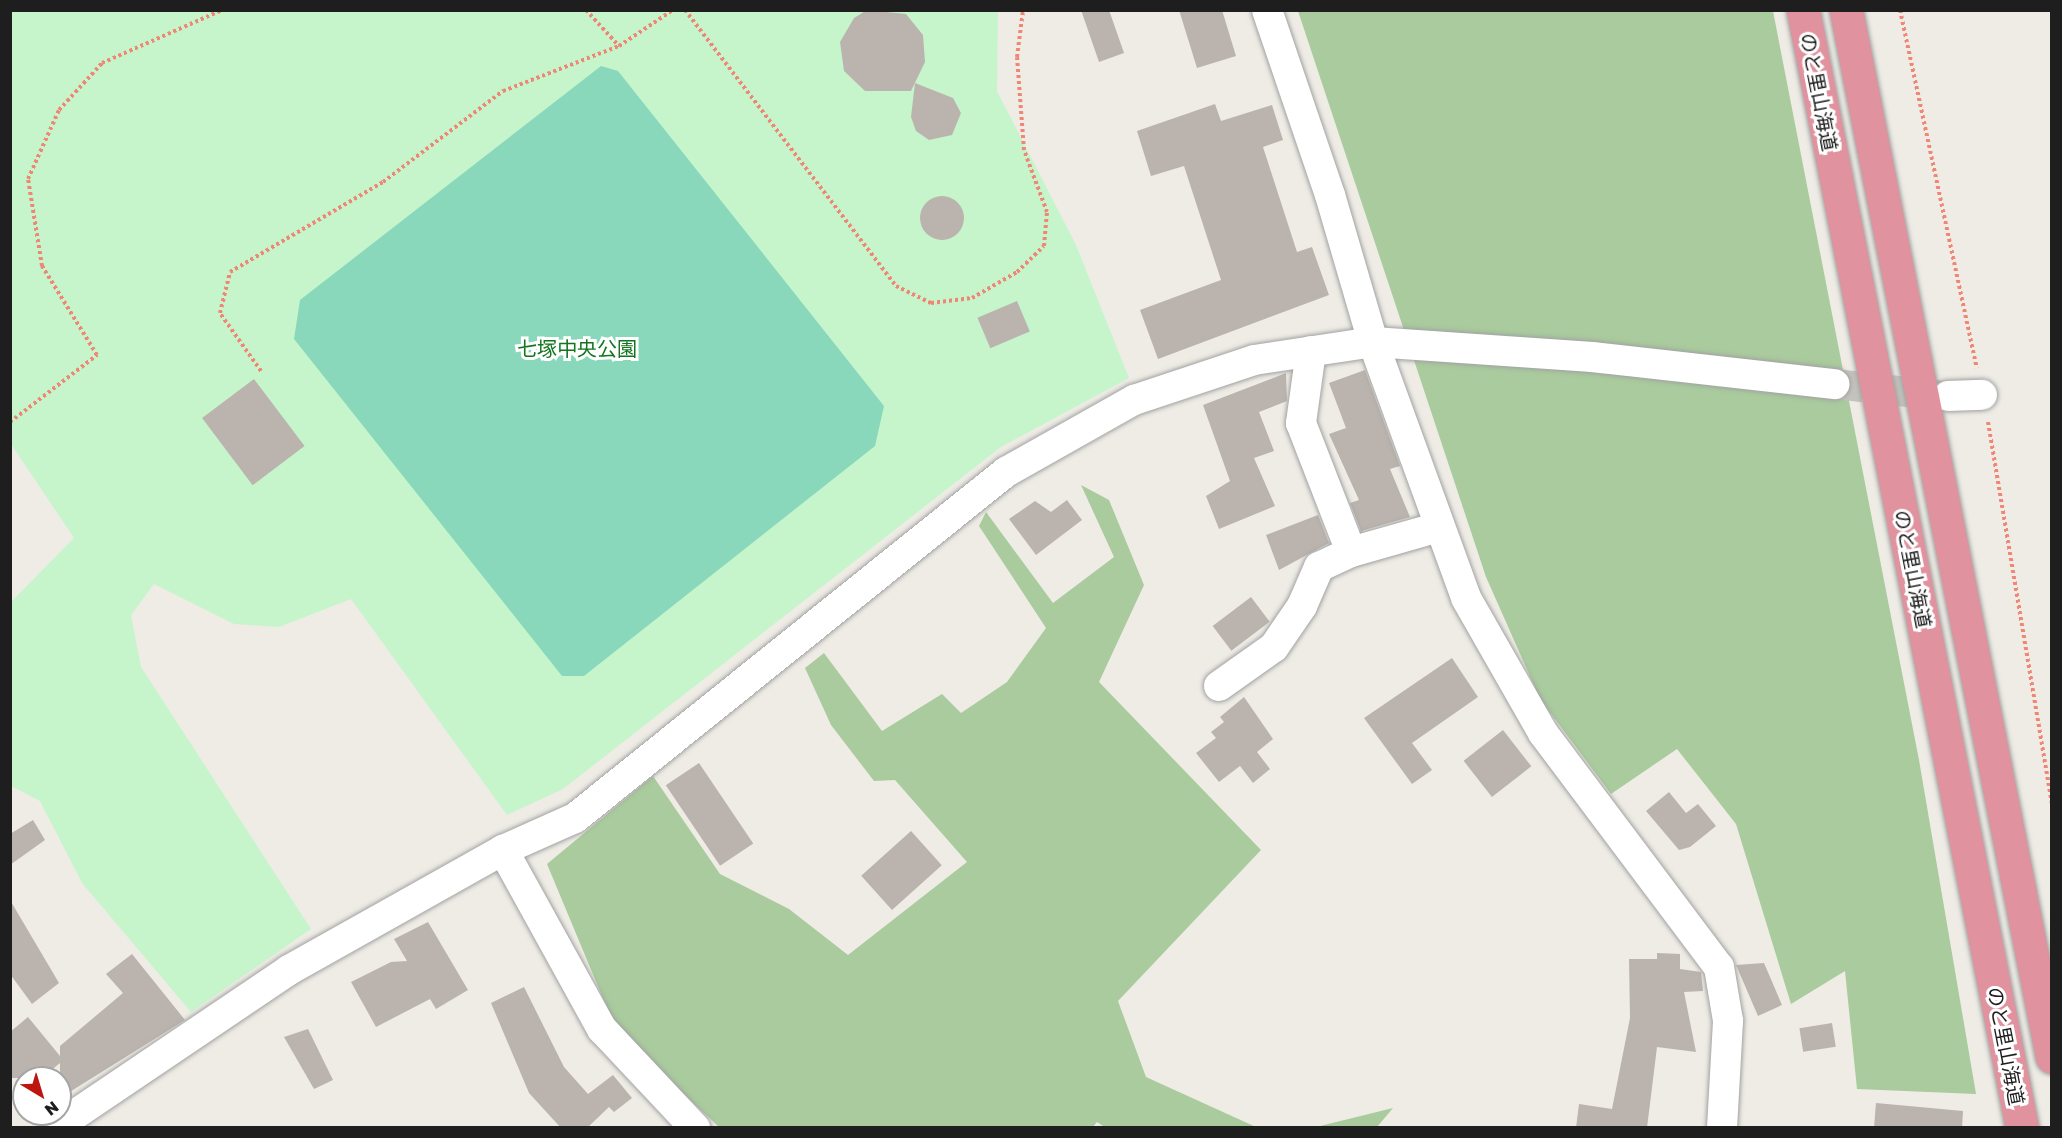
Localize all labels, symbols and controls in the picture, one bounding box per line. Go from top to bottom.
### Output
street label: のと里山海道 [1796,31,1842,153]
park label: 七塚中央公園 [517,336,637,360]
street label: のと里山海道 [1890,508,1936,630]
street label: のと里山海道 [1983,985,2029,1107]
north arrow [12,1066,72,1126]
text: N [41,1097,63,1120]

